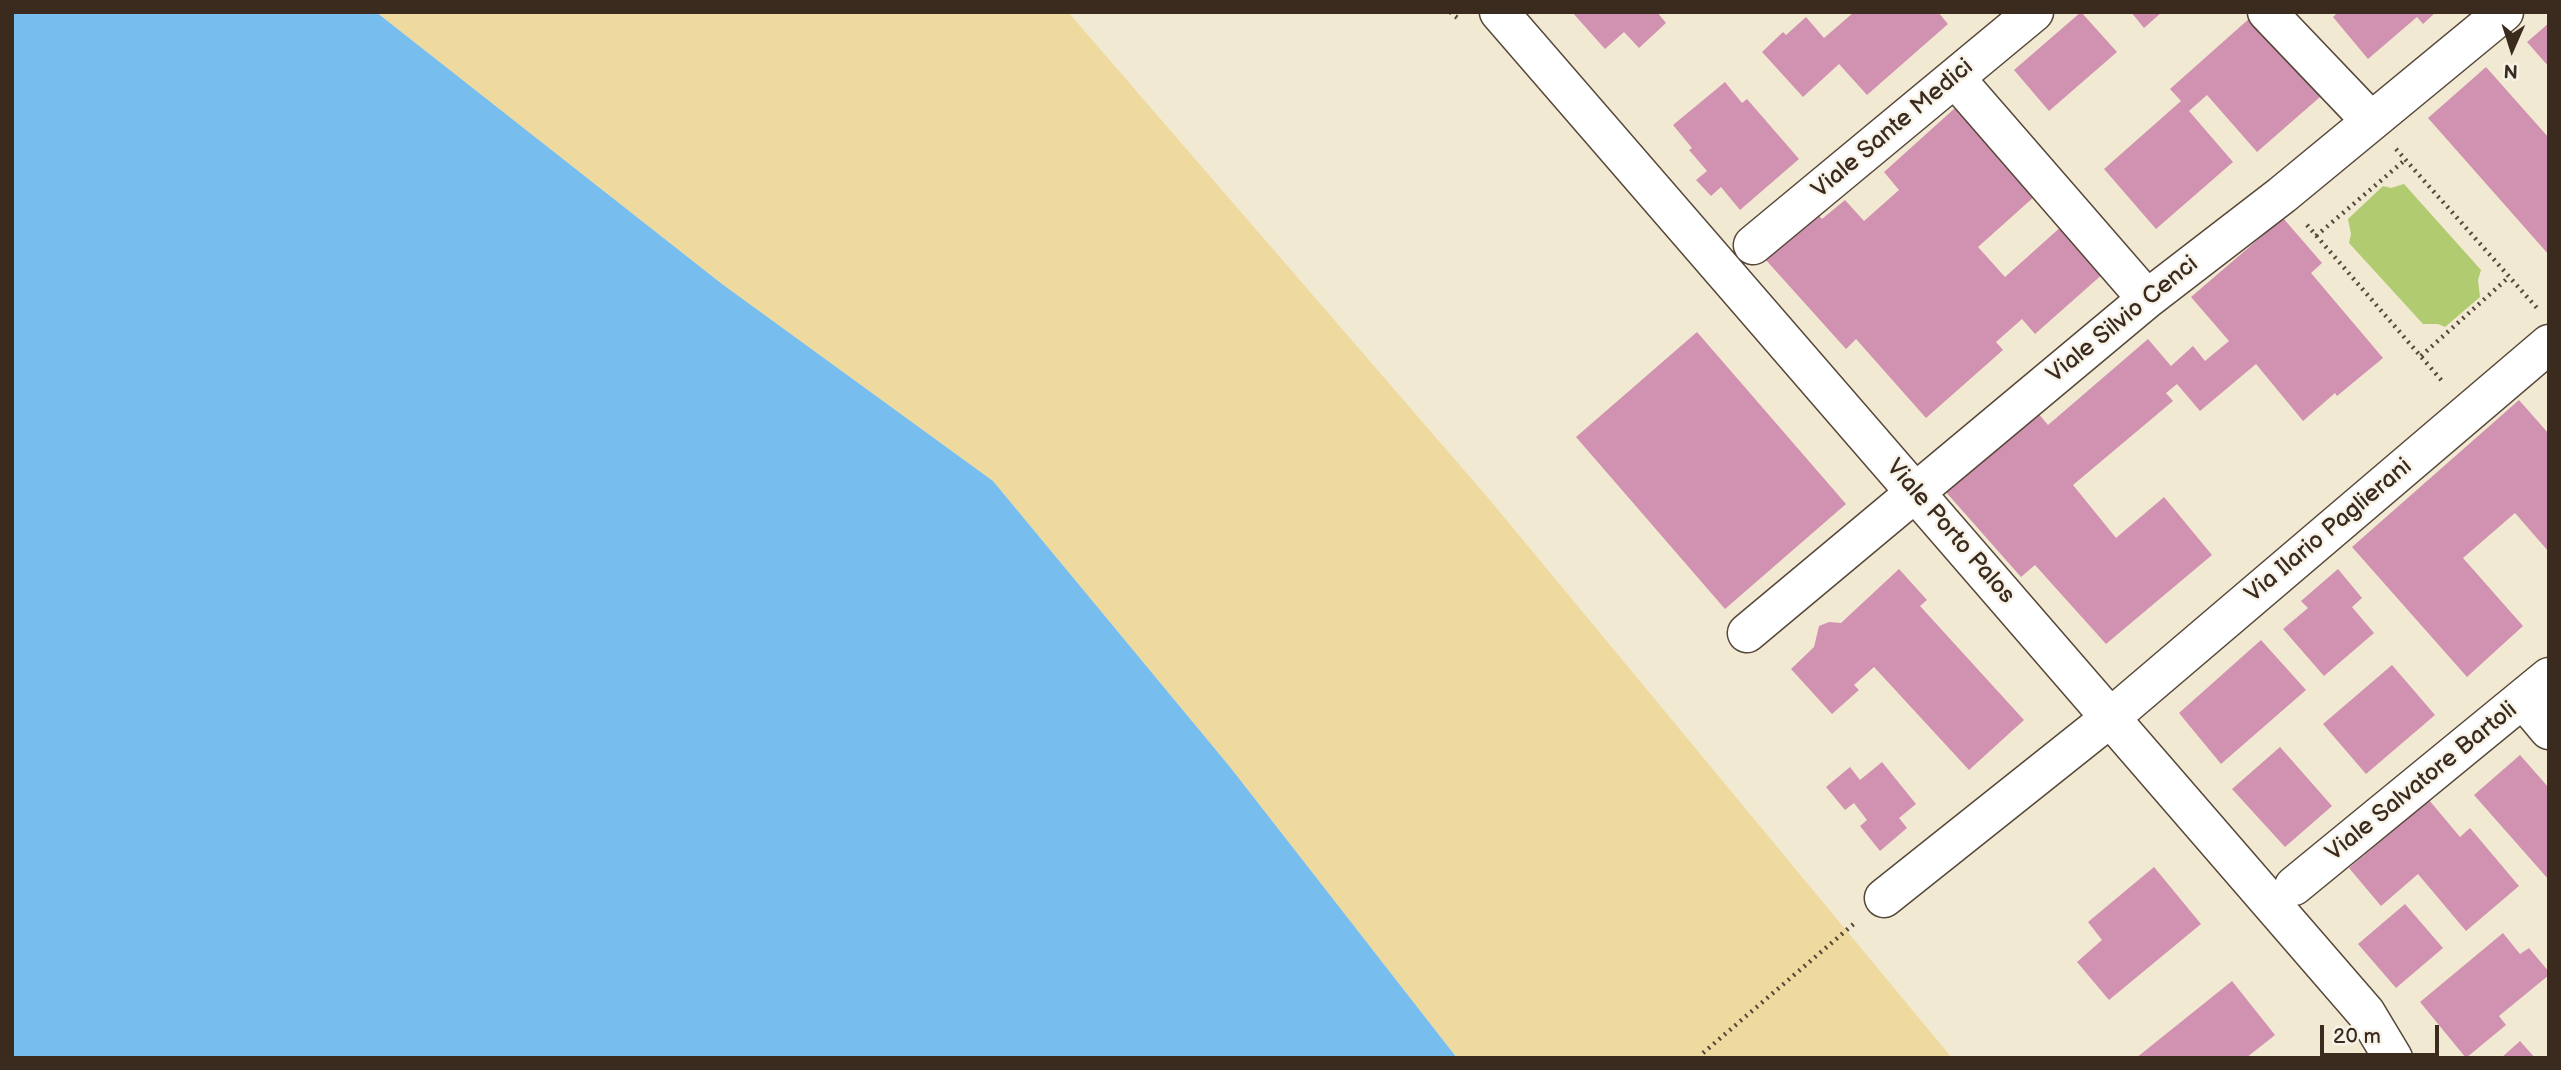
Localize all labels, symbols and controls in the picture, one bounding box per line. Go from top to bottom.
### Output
north arrow [2477,14,2547,84]
street label: Viale Sante Medici [1807,53,1979,205]
text: N [2503,59,2519,82]
street label: Viale Silvio Cenci [2042,250,2204,390]
street label: Via Ilario Paglierani [2240,453,2418,609]
street label: Viale Porto Palos [1879,454,2021,610]
street label: Viale Salvatore Bartoli [2321,696,2523,868]
scale bar [2323,1010,2442,1054]
text: 20 m [2333,1024,2381,1049]

